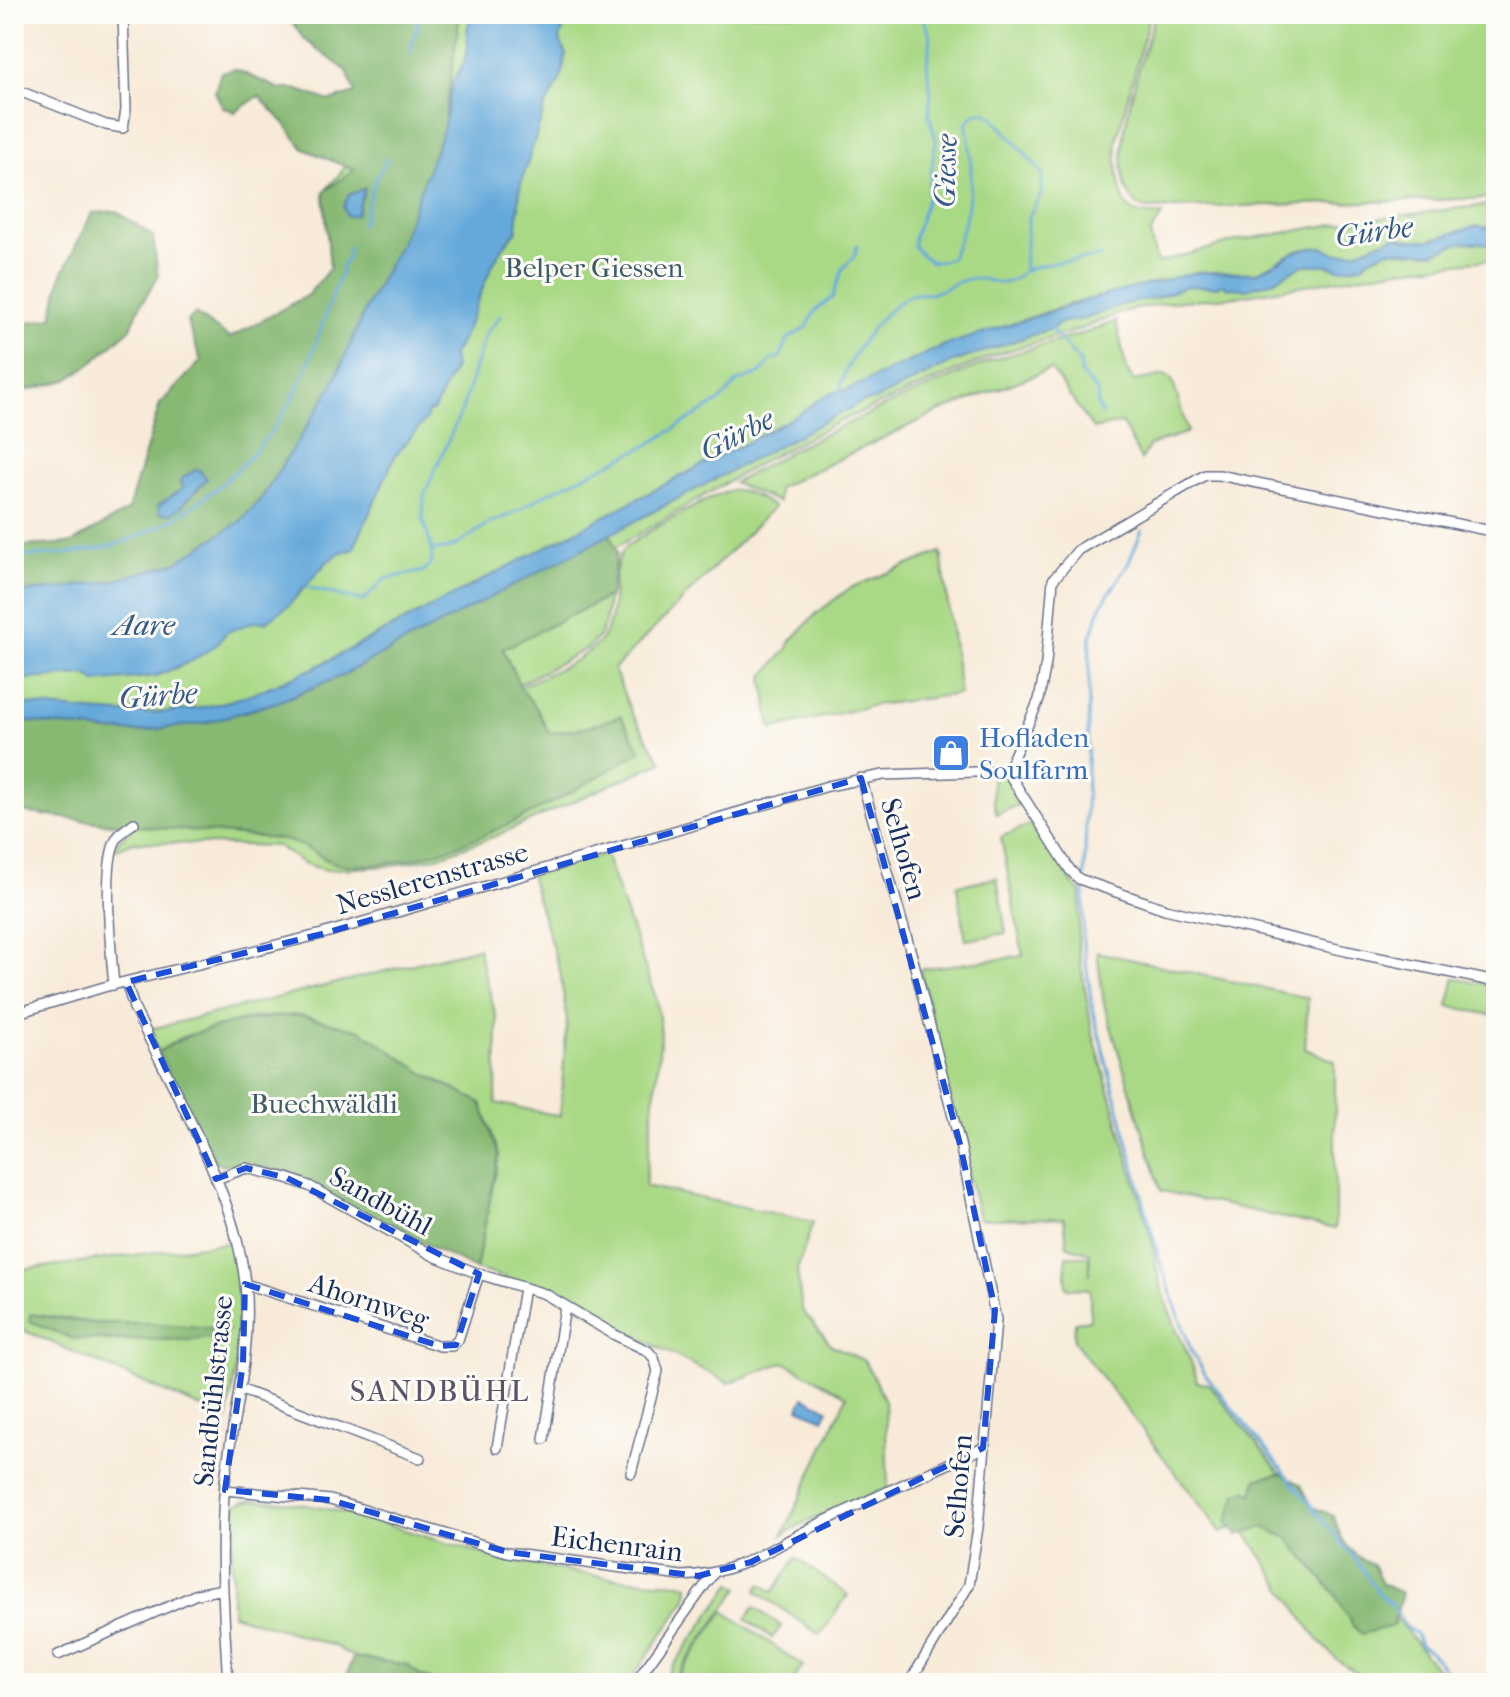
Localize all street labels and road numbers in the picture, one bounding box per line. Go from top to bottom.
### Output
street label: Selhofen [874,794,934,904]
street label: Nesslerenstrasse [332,835,532,921]
street label: Sandbühl [324,1159,438,1243]
street label: Ahornweg [304,1266,434,1336]
street label: Sandbühlstrasse [187,1294,239,1488]
street label: Selhofen [937,1433,979,1539]
street label: Eichenrain [549,1520,685,1568]

